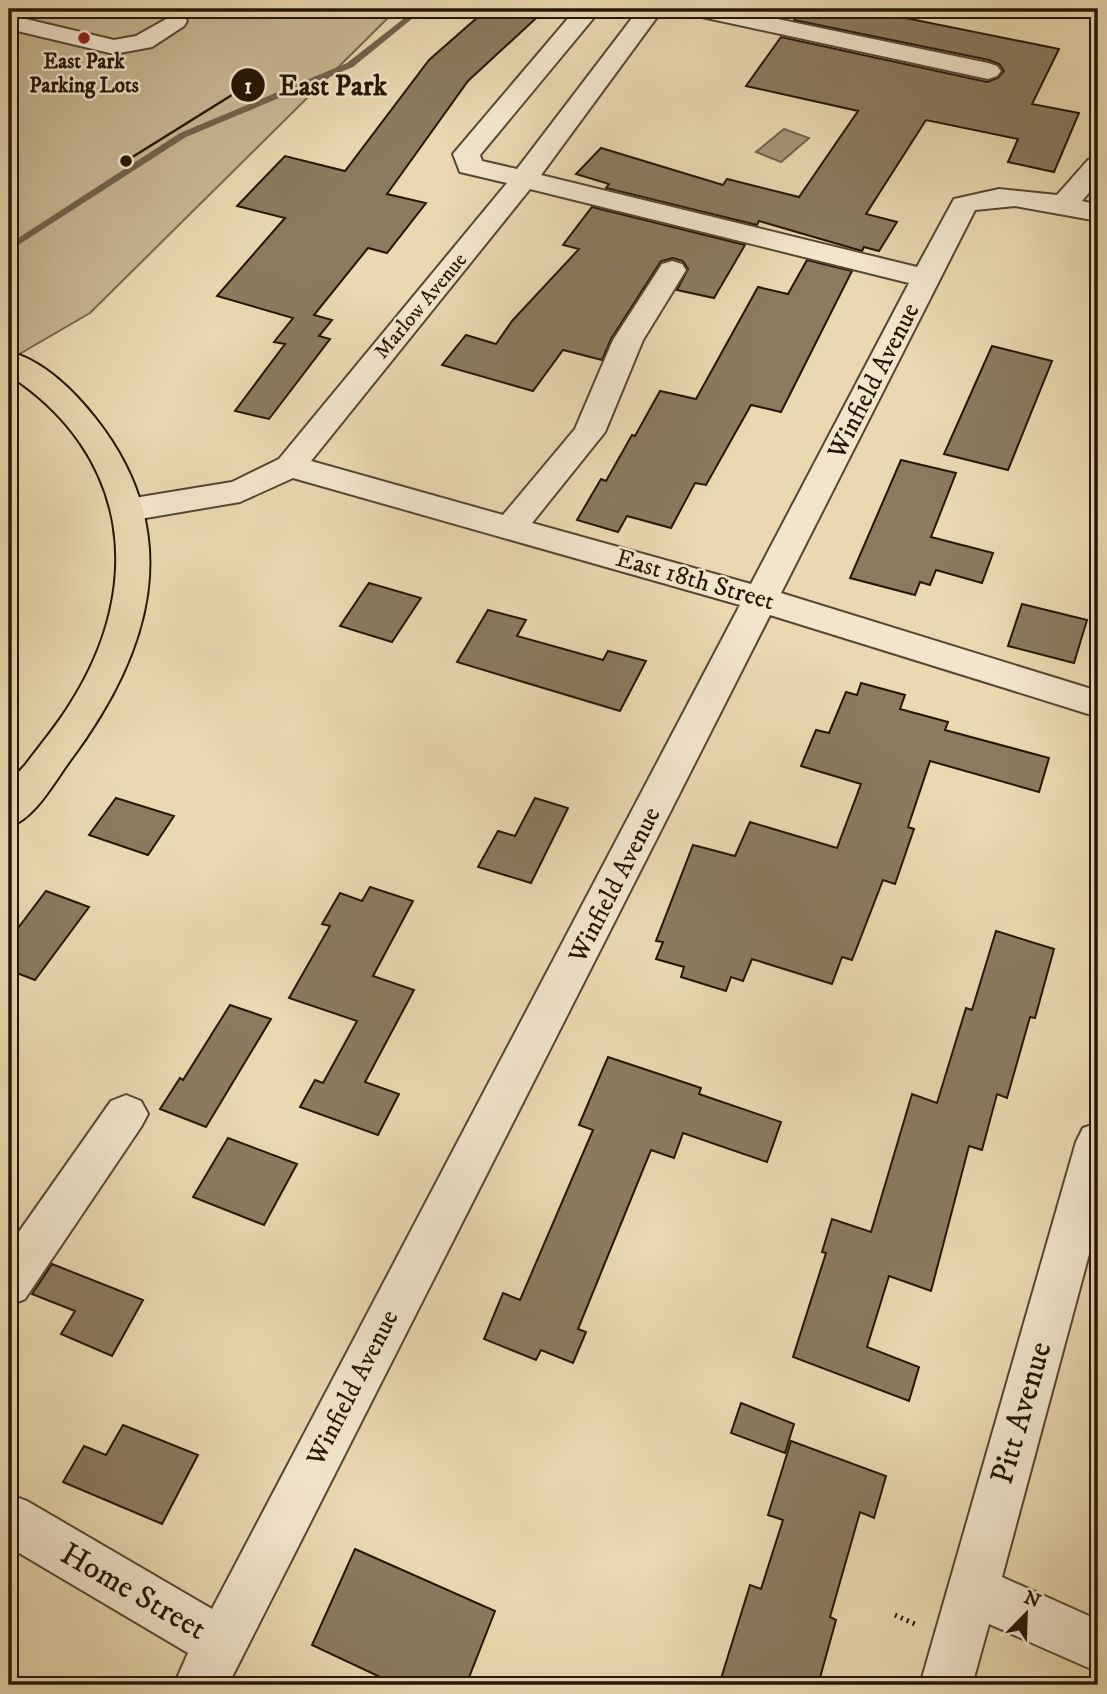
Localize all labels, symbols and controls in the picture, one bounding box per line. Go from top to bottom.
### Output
marker: East Park Parking Lots [76,30,92,46]
place label: East Park Parking Lots [29,49,139,99]
callout: East Park [230,61,402,110]
text: East Park [279,69,388,104]
text: 1 [244,74,252,100]
street label: Marlow Avenue [369,247,473,364]
street label: Winfield Avenue [820,297,927,465]
street label: East 18th Street [612,542,778,618]
street label: Winfield Avenue [561,801,668,969]
street label: Winfield Avenue [299,1304,406,1472]
street label: Pitt Avenue [983,1337,1061,1489]
street label: Home Street [53,1534,213,1650]
north arrow [992,1578,1062,1648]
text: N [1020,1586,1044,1614]

